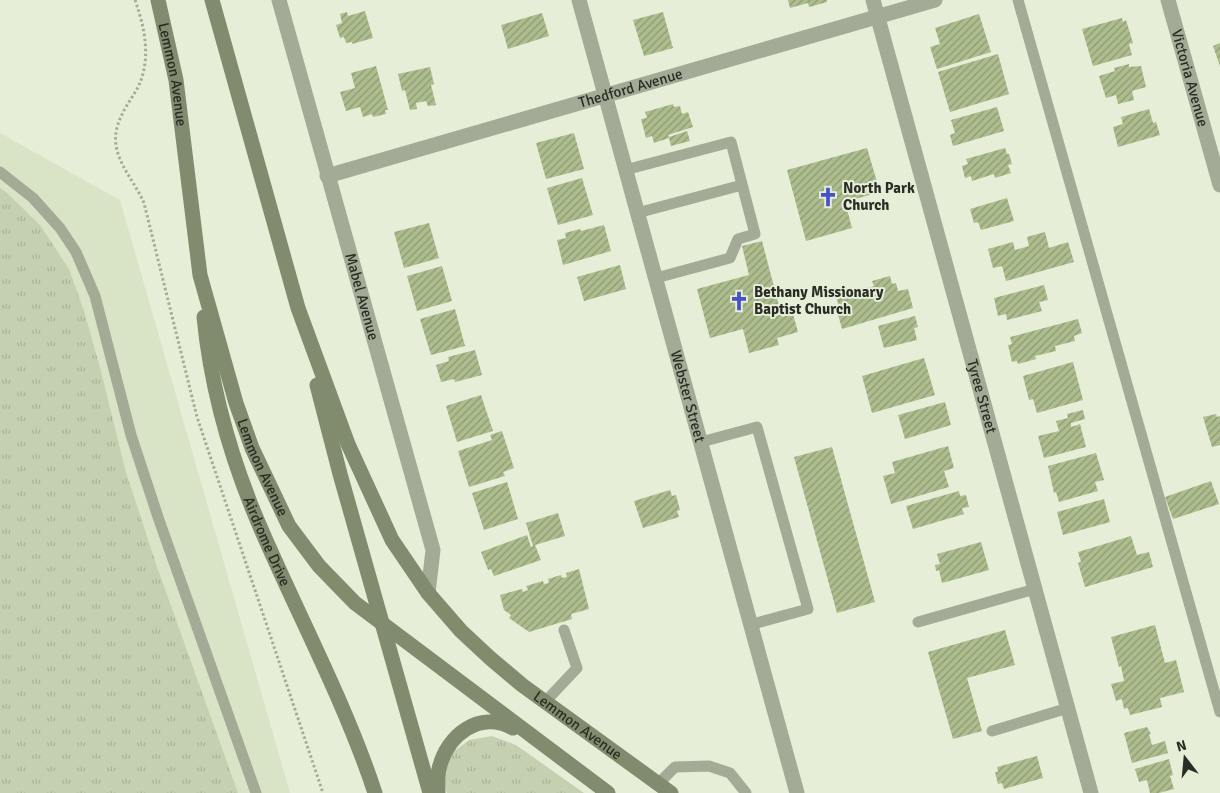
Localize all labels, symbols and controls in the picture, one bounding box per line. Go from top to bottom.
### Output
street label: Lemmon Avenue [154,21,191,127]
street label: Victoria Avenue [1168,27,1212,129]
street label: Thedford Avenue [576,65,685,112]
place label: North Park Church [843,179,915,214]
church icon: North Park Church [817,186,839,208]
street label: Mabel Avenue [341,251,383,342]
place label: Bethany Missionary Baptist Church [754,283,884,318]
church icon: Bethany Missionary Baptist Church [728,290,750,312]
street label: Webster Street [667,348,709,444]
street label: Tyree Street [963,357,1001,435]
street label: Lemmon Avenue [233,416,292,519]
street label: Airdrome Drive [240,494,294,589]
street label: Lemmon Avenue [530,687,626,764]
north arrow [1160,733,1210,783]
text: N [1175,736,1189,755]

